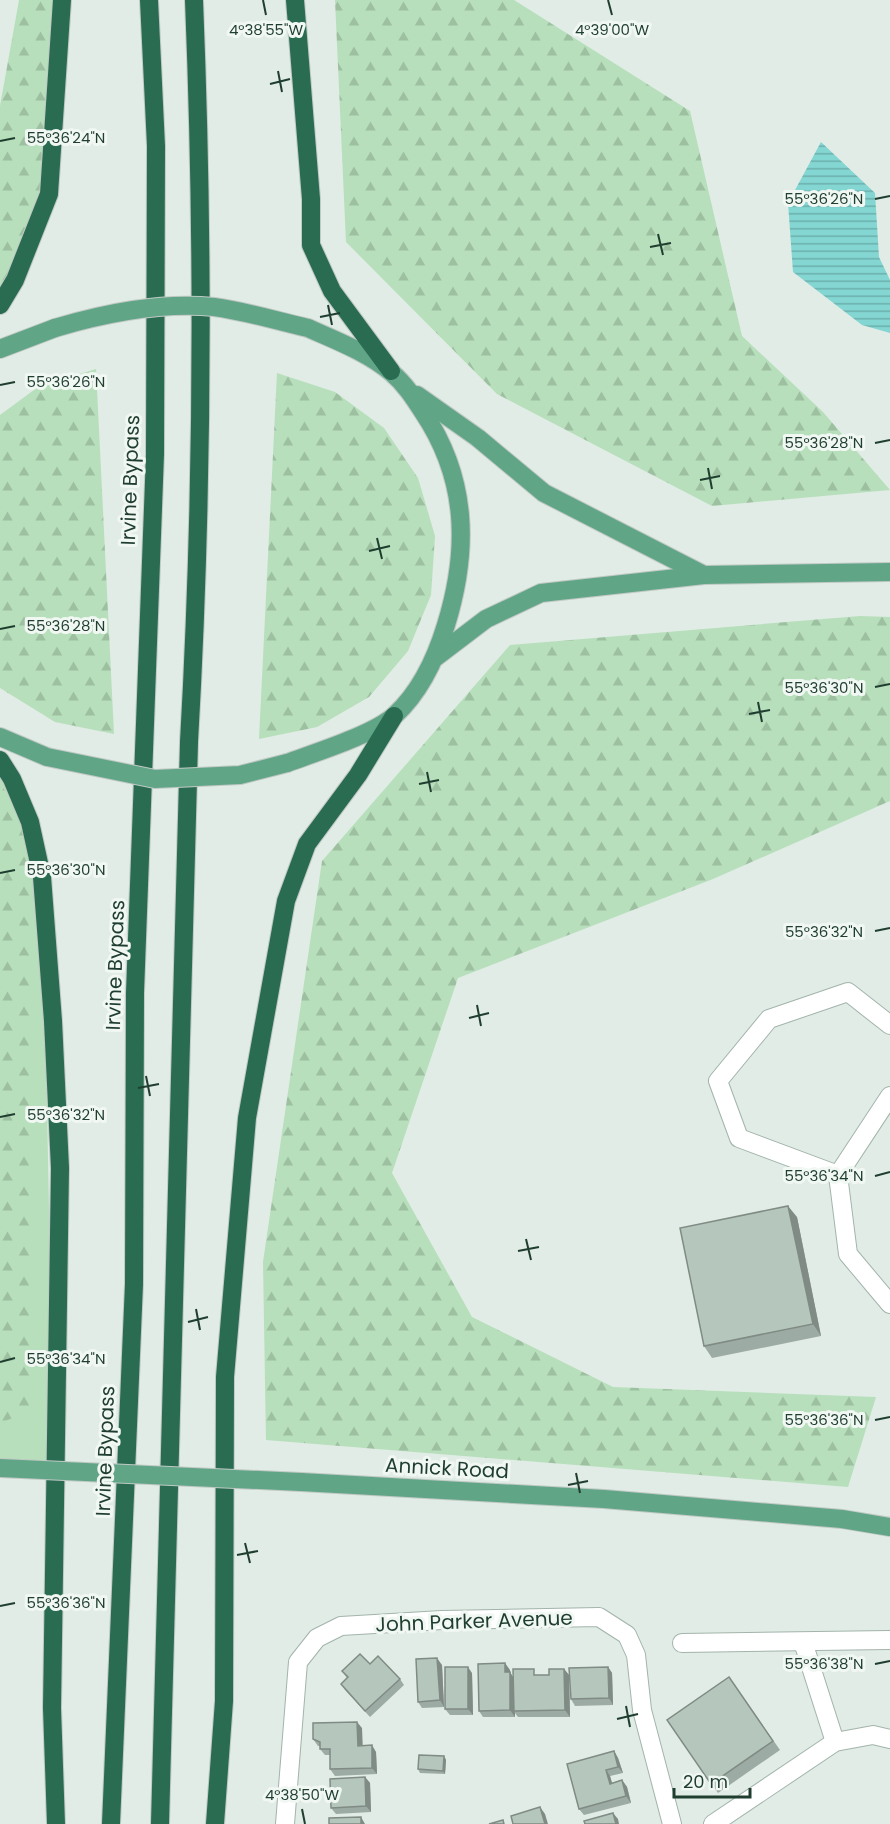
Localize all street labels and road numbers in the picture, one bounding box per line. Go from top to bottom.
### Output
street label: Irvine Bypass [114,414,146,546]
street label: Irvine Bypass [99,899,131,1031]
street label: Irvine Bypass [89,1385,121,1517]
street label: Annick Road [384,1451,510,1485]
street label: John Parker Avenue [375,1604,573,1638]

